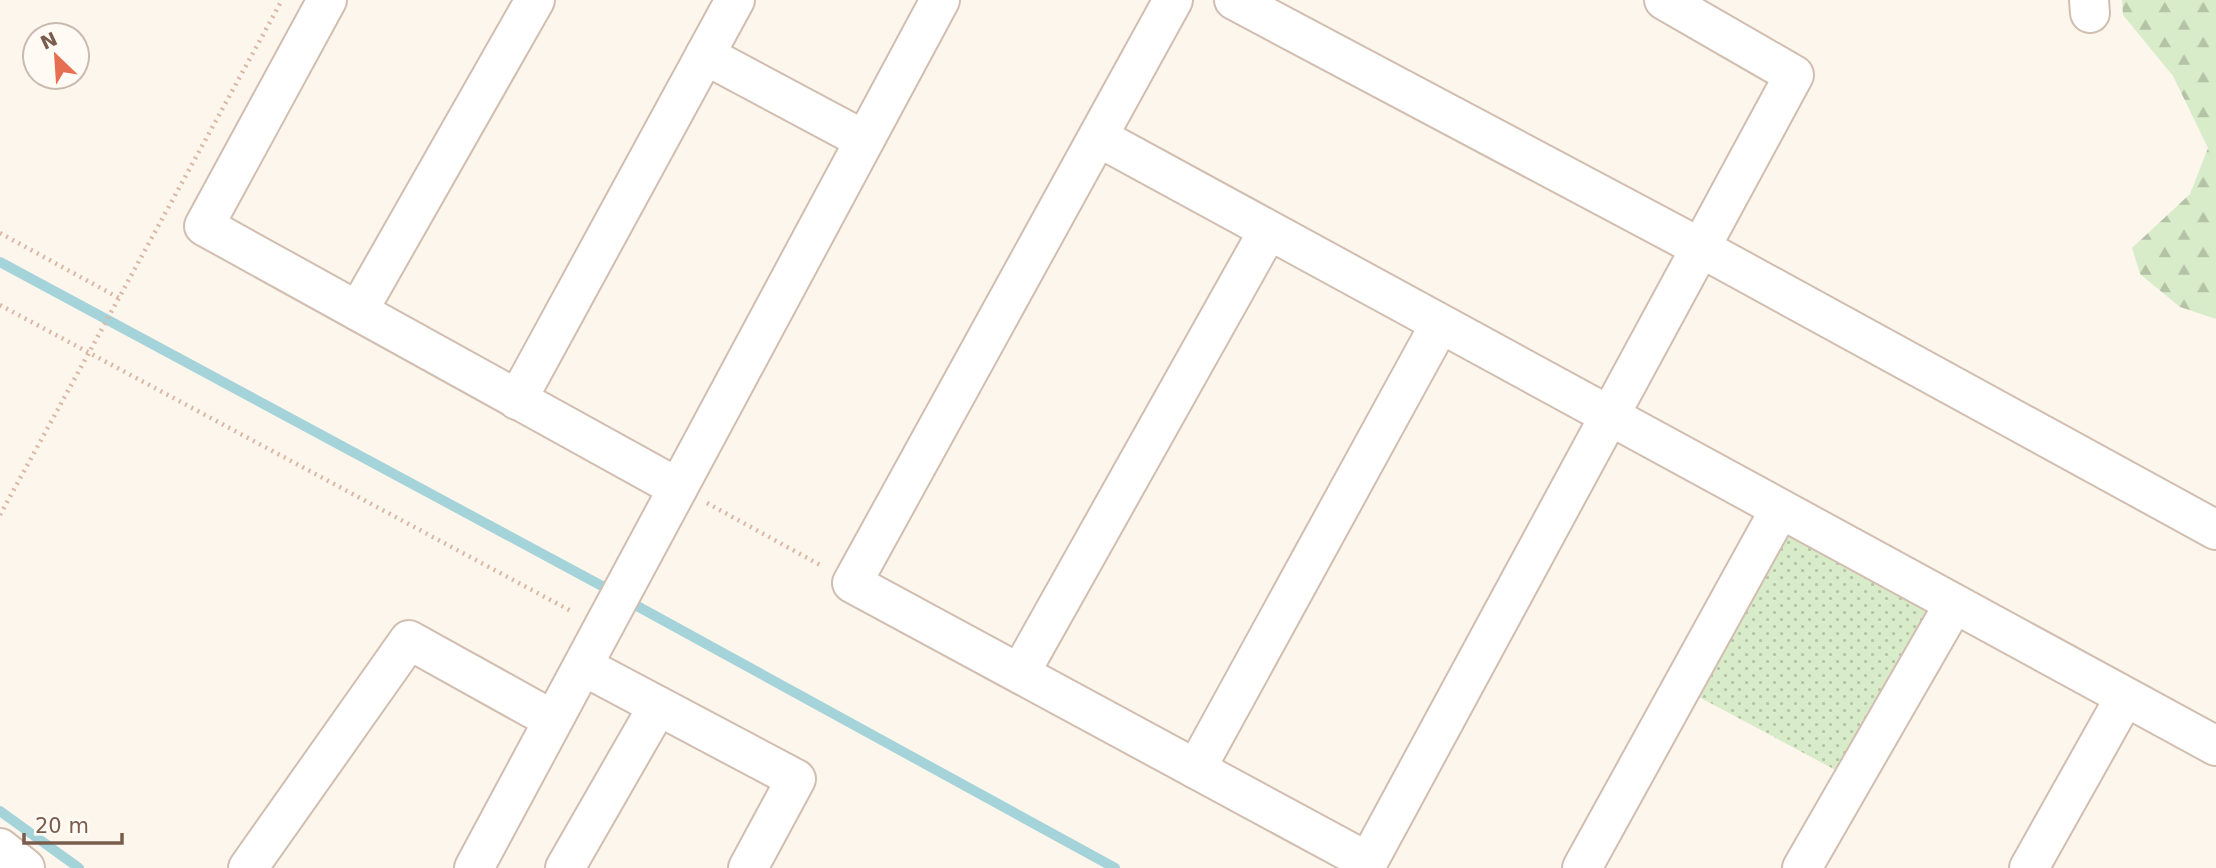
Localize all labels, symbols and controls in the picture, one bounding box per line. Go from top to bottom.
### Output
north arrow [21,21,91,91]
text: N [37,27,61,54]
scale bar [24,802,122,846]
text: 20 m [35,814,89,838]

